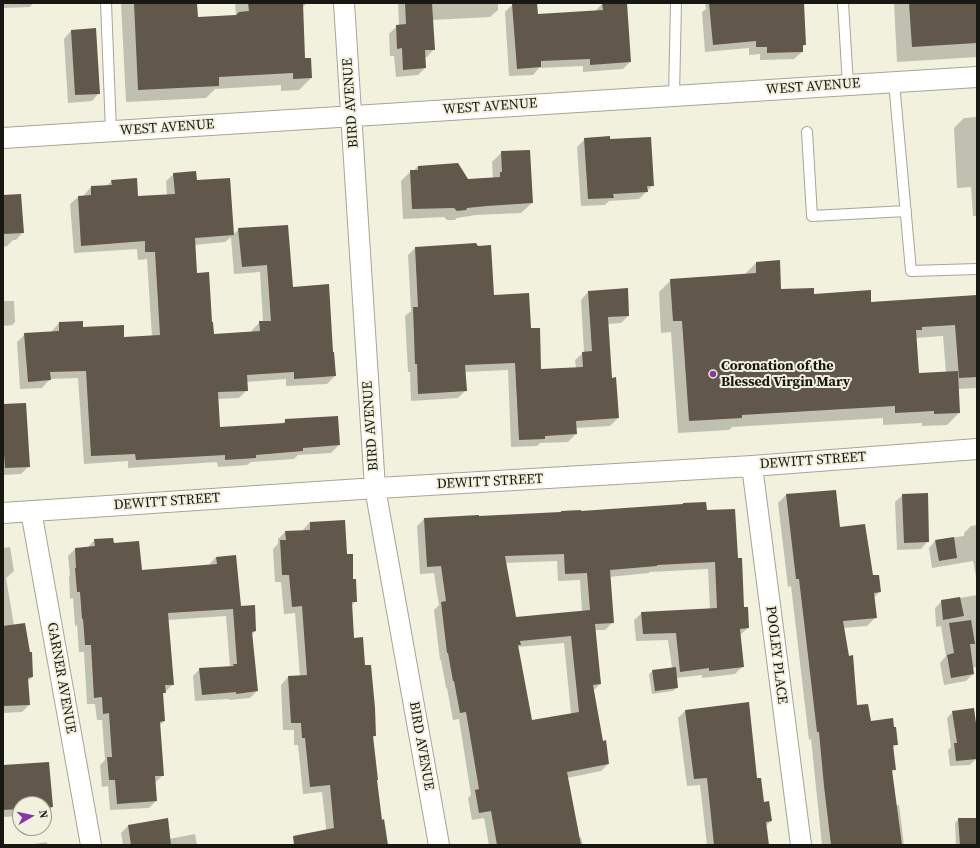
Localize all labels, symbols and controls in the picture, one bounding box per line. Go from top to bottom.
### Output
street label: BIRD AVENUE [339,58,363,148]
street label: WEST AVENUE [765,75,861,99]
street label: WEST AVENUE [442,95,538,119]
street label: WEST AVENUE [119,116,215,140]
place label: Coronation of the Blessed Virgin Mary [721,358,850,390]
marker: Coronation of the Blessed Virgin Mary [708,369,718,379]
street label: BIRD AVENUE [359,381,383,471]
street label: DEWITT STREET [759,449,867,473]
street label: DEWITT STREET [436,471,544,493]
street label: DEWITT STREET [113,490,221,514]
street label: POOLEY PLACE [762,605,790,705]
street label: GARNER AVENUE [43,621,79,735]
street label: BIRD AVENUE [405,700,437,792]
north arrow [12,796,52,836]
text: N [35,809,51,819]

